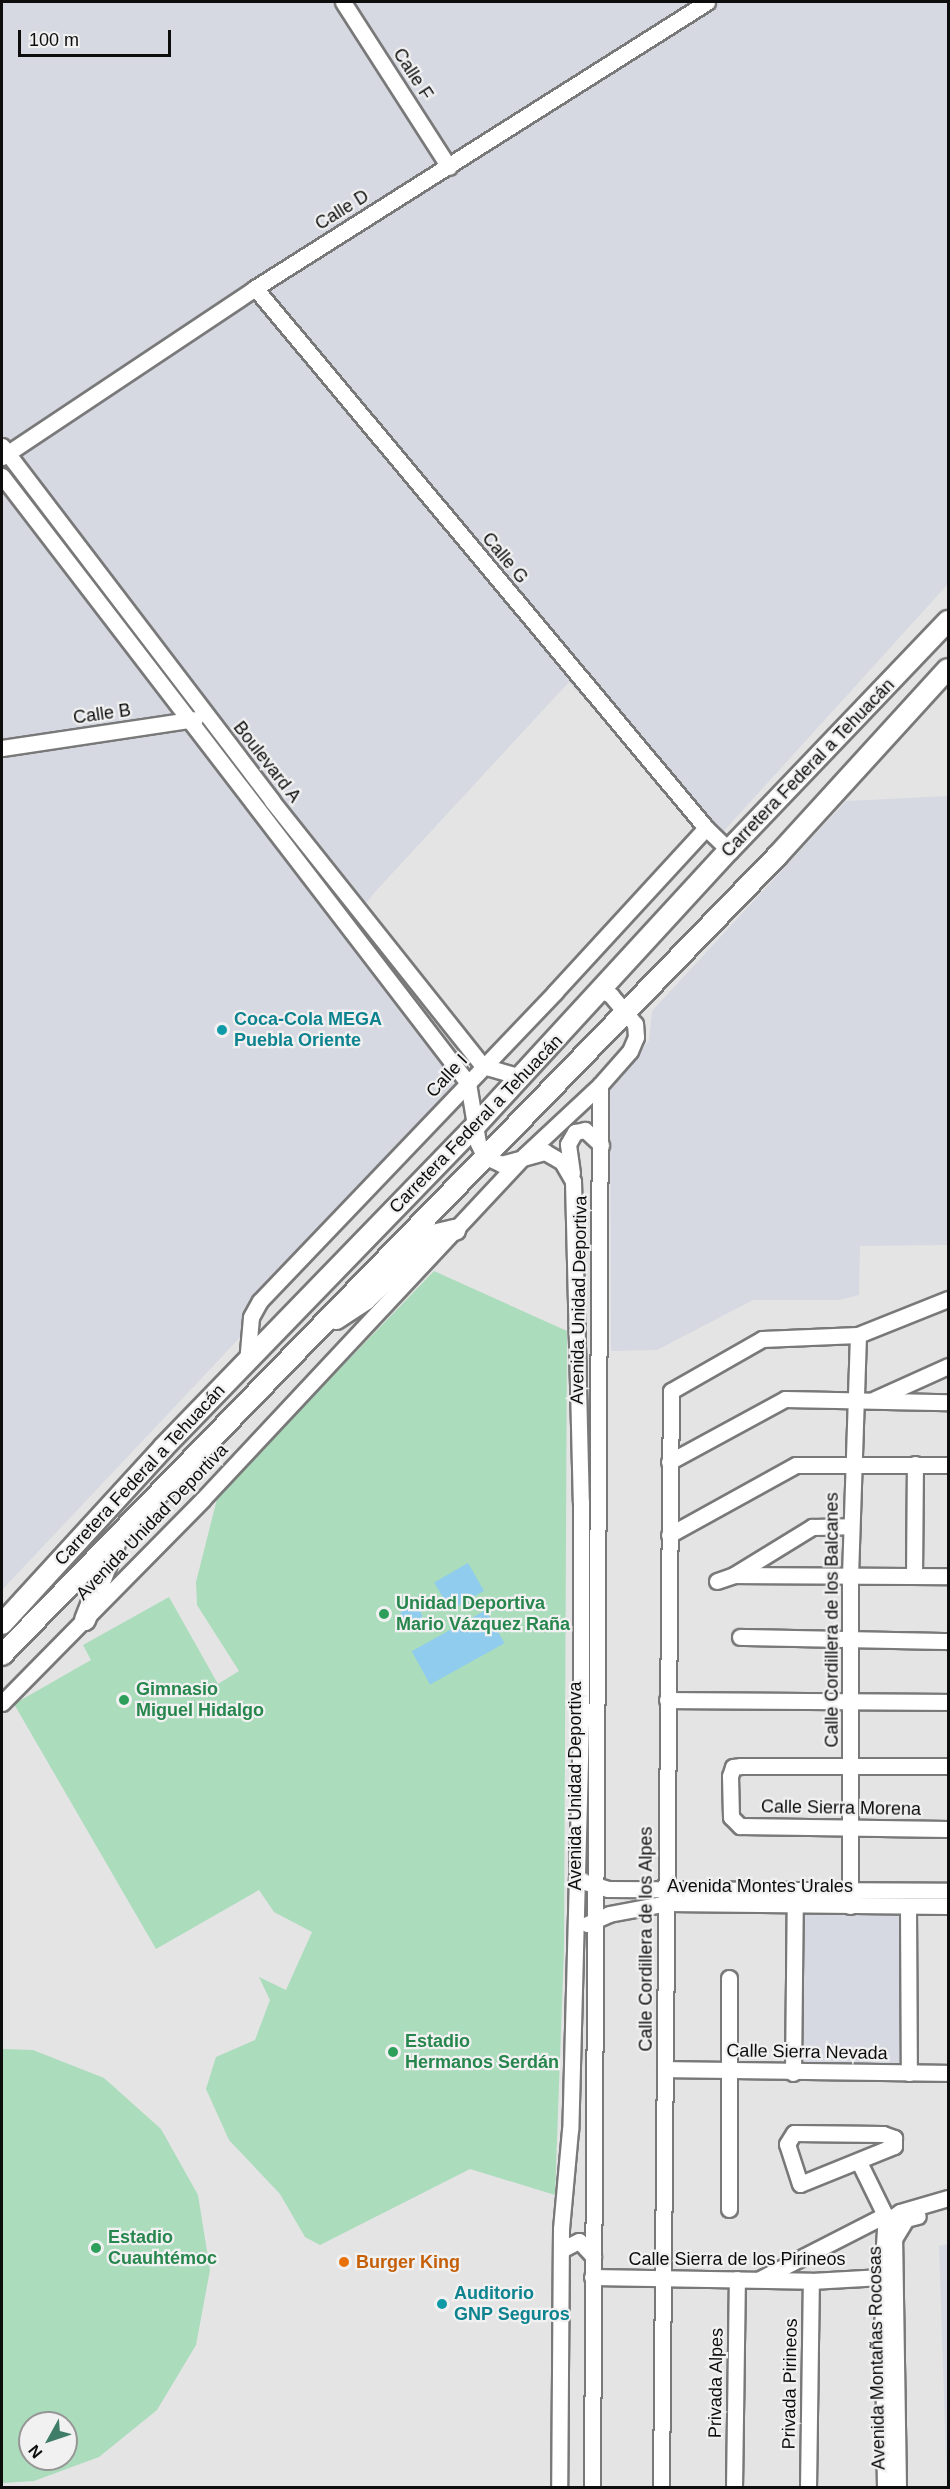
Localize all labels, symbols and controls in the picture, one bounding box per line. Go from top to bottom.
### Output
scale bar [21,18,174,56]
text: 100 m [29,30,79,50]
street label: Calle F [388,44,438,104]
street label: Calle D [311,185,373,235]
street label: Calle G [477,528,533,588]
street label: Carretera Federal a Tehuacán [717,674,899,862]
street label: Calle B [72,699,132,729]
street label: Boulevard A [228,717,306,807]
place label: Coca-Cola MEGA Puebla Oriente [234,1009,382,1052]
marker: Coca-Cola MEGA Puebla Oriente [215,1023,229,1037]
street label: Carretera Federal a Tehuacán [385,1030,567,1218]
street label: Calle I [422,1050,472,1102]
street label: Avenida Unidad Deportiva [566,1195,592,1405]
street label: Carretera Federal a Tehuacán [50,1380,230,1570]
street label: Avenida Unidad Deportiva [72,1439,232,1605]
street label: Calle Cordillera de los Balcanes [821,1492,843,1748]
place label: Unidad Deportiva Mario Vázquez Raña [396,1593,570,1636]
marker: Unidad Deportiva Mario Vázquez Raña [377,1607,391,1621]
place label: Gimnasio Miguel Hidalgo [136,1679,264,1722]
street label: Avenida Unidad Deportiva [564,1682,586,1890]
marker: Gimnasio Miguel Hidalgo [117,1693,131,1707]
street label: Calle Sierra Morena [761,1796,921,1820]
street label: Calle Cordillera de los Alpes [635,1826,657,2052]
street label: Avenida Montes Urales [667,1875,853,1897]
place label: Estadio Hermanos Serdán [405,2031,559,2074]
street label: Calle Sierra Nevada [726,2040,888,2064]
marker: Estadio Hermanos Serdán [386,2045,400,2059]
place label: Estadio Cuauhtémoc [108,2227,217,2270]
marker: Estadio Cuauhtémoc [89,2241,103,2255]
street label: Avenida Montañas Rocosas [864,2246,890,2470]
street label: Calle Sierra de los Pirineos [628,2248,846,2270]
place label: Burger King [356,2251,460,2273]
marker: Burger King [337,2255,351,2269]
place label: Auditorio GNP Seguros [454,2283,570,2326]
marker: Auditorio GNP Seguros [435,2297,449,2311]
street label: Privada Pirineos [778,2318,802,2450]
street label: Privada Alpes [704,2327,728,2439]
north arrow [18,2411,78,2471]
text: N [25,2442,46,2461]

